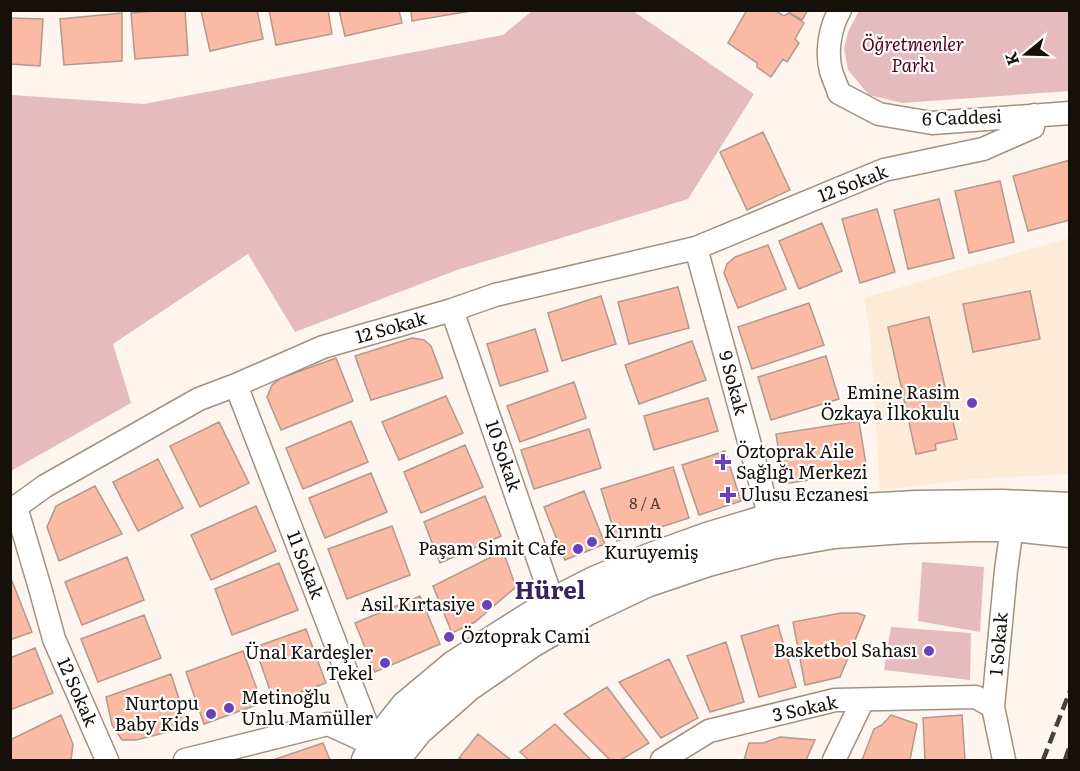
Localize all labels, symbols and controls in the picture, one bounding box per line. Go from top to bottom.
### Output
north arrow [996,24,1056,84]
park label: Öğretmenler Parkı [862,30,964,78]
text: K [997,49,1024,69]
street label: 6 Caddesi [921,102,1002,131]
street label: 12 Sokak [814,157,892,208]
street label: 12 Sokak [352,303,430,350]
street label: 9 Sokak [713,347,756,419]
place label: Emine Rasim Özkaya İlkokulu [821,378,960,426]
marker: Emine Rasim Özkaya İlkokulu [965,396,979,410]
street label: 10 Sokak [480,416,530,496]
place label: Öztoprak Aile Sağlığı Merkezi [736,437,868,485]
marker: Öztoprak Aile Sağlığı Merkezi [714,453,732,471]
place label: Ulusu Eczanesi [740,480,869,507]
marker: Ulusu Eczanesi [721,488,735,502]
house number: 8 / A [629,491,661,514]
place label: Kırıntı Kuruyemiş [604,517,698,565]
street label: 11 Sokak [281,527,332,603]
place label: Paşam Simit Cafe [418,534,566,561]
marker: Kırıntı Kuruyemiş [585,535,599,549]
marker: Paşam Simit Cafe [571,542,585,556]
district label: Hürel [515,571,586,606]
place label: Asil Kırtasiye [360,590,475,617]
marker: Asil Kırtasiye [480,598,494,612]
street label: 1 Sokak [981,610,1014,677]
place label: Öztoprak Cami [461,622,590,649]
marker: Öztoprak Cami [442,630,456,644]
place label: Basketbol Sahası [774,636,917,663]
place label: Ünal Kardeşler Tekel [245,638,373,686]
marker: Basketbol Sahası [922,644,936,658]
street label: 12 Sokak [51,653,106,731]
marker: Ünal Kardeşler Tekel [378,656,392,670]
place label: Metinoğlu Unlu Mamüller [241,683,374,731]
street label: 3 Sokak [770,687,841,728]
place label: Nurtopu Baby Kids [115,689,199,737]
marker: Metinoğlu Unlu Mamüller [222,701,236,715]
marker: Nurtopu Baby Kids [204,707,218,721]

